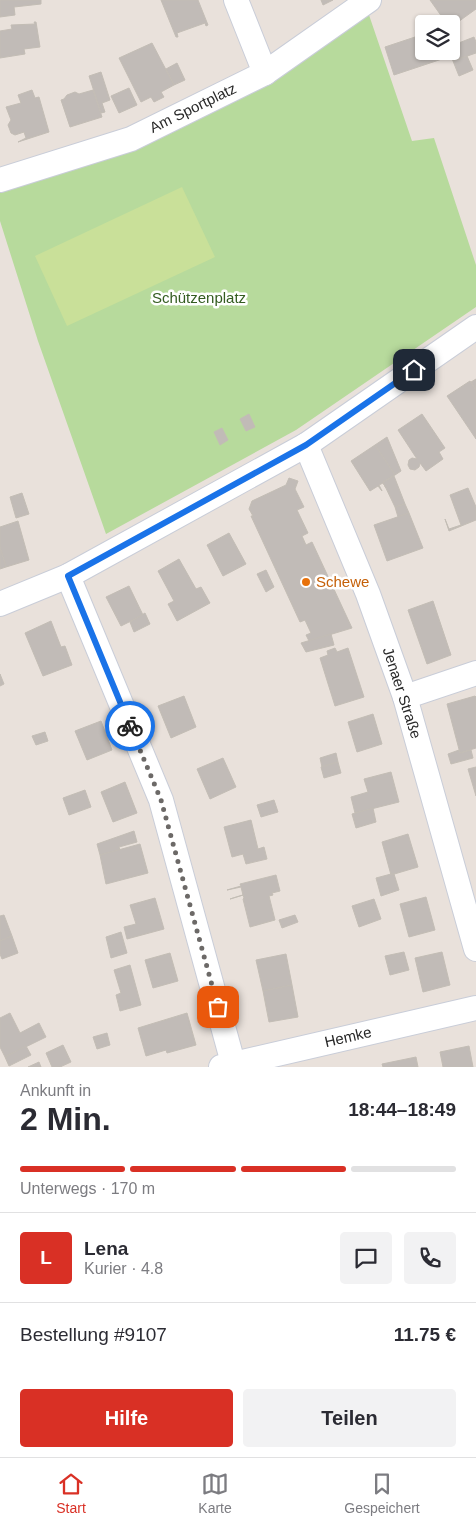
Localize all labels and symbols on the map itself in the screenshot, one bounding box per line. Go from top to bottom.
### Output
street label: Am Sportplatz [147,79,239,136]
park label: Schützenplatz [152,289,246,306]
pin [393,349,435,391]
place label: Schewe [316,573,369,590]
marker: Schewe [300,576,312,588]
street label: Jenaer Straße [380,645,425,741]
courier [105,701,155,751]
pin [197,986,239,1028]
street label: Hemke [323,1023,373,1050]

